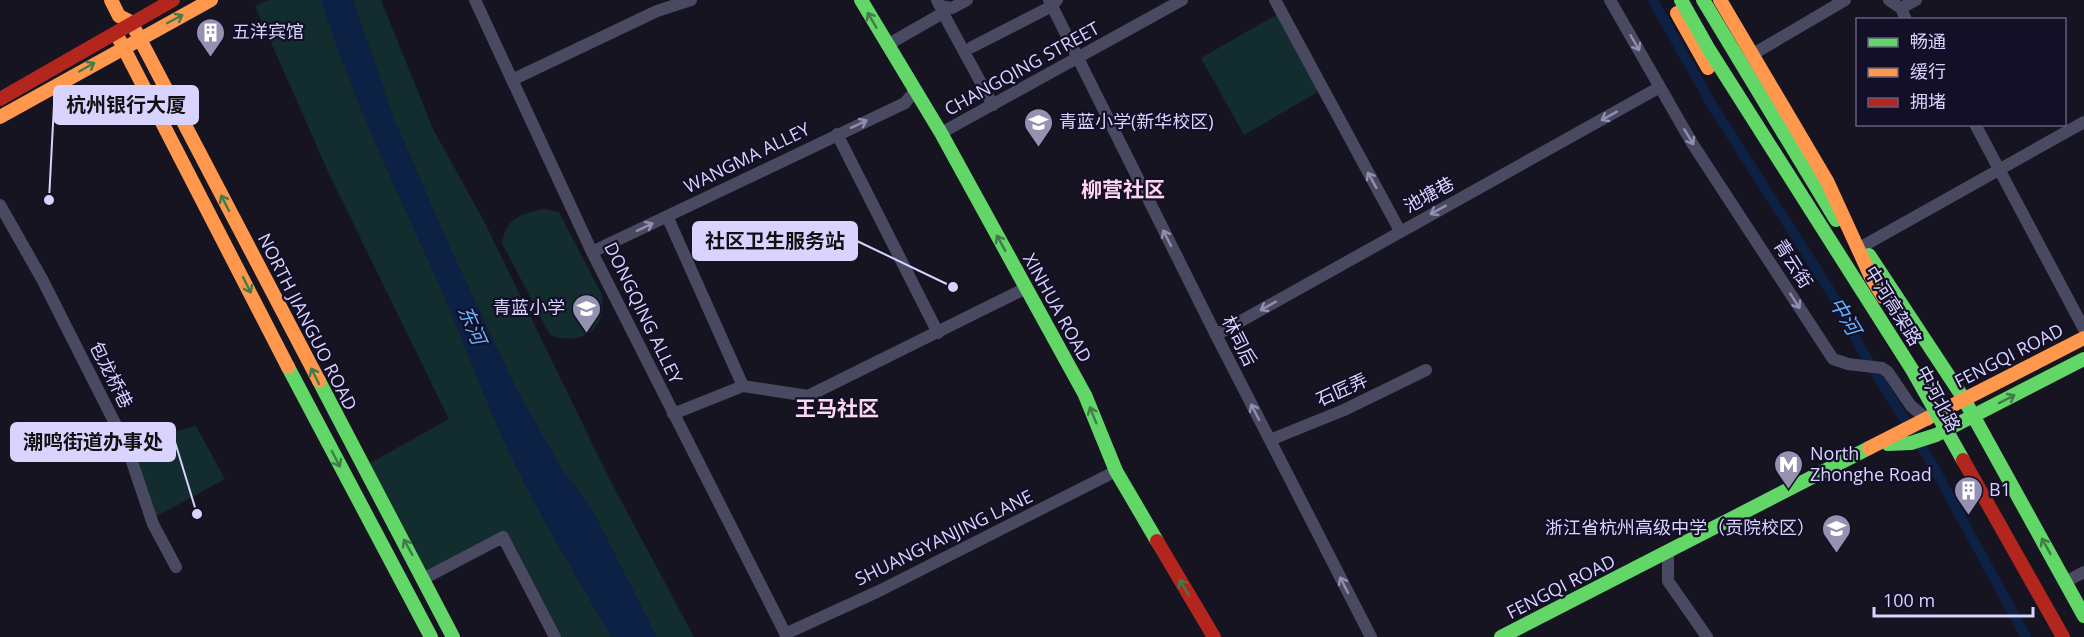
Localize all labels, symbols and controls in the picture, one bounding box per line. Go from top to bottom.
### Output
one-way arrow [866,12,878,29]
one-way arrow [166,13,183,25]
street label: CHANGQING STREET [940,15,1103,121]
building icon: 五洋宾馆 [195,16,227,58]
legend [1856,18,2066,126]
place label: 五洋宾馆 [232,19,304,43]
text: 畅通 [1910,29,1946,53]
one-way arrow [1629,35,1641,52]
text: 缓行 [1910,59,1946,83]
one-way arrow [78,61,95,73]
callout: 杭州银行大厦 [54,86,198,124]
text: 拥堵 [1910,89,1946,113]
text: 杭州银行大厦 [66,91,186,118]
school or university icon: 青蓝小学(新华校区) [1022,106,1054,148]
place label: 青蓝小学(新华校区) [1059,109,1214,133]
one-way arrow [1601,110,1618,122]
street label: WANGMA ALLEY [680,116,814,198]
one-way arrow [849,118,867,130]
one-way arrow [1683,128,1695,145]
street label: 池塘巷 [1399,171,1458,218]
one-way arrow [1366,172,1378,189]
district label: 柳营社区 [1081,175,1165,203]
one-way arrow [219,194,231,212]
one-way arrow [1430,205,1447,217]
one-way arrow [636,220,654,232]
callout: 社区卫生服务站 [693,222,857,260]
text: 社区卫生服务站 [705,227,845,254]
street label: NORTH JIANGUO ROAD [253,229,363,414]
one-way arrow [1160,229,1172,247]
street label: 青云街 [1769,234,1819,293]
one-way arrow [995,235,1007,252]
street label: DONGQING ALLEY [599,238,689,388]
street label: XINHUA ROAD [1018,249,1098,366]
street label: 中河高架路 [1860,261,1928,350]
one-way arrow [241,276,253,294]
school or university icon: 青蓝小学 [570,292,602,334]
one-way arrow [1789,292,1801,309]
water label: 中河 [1824,292,1869,343]
place label: 青蓝小学 [493,295,565,319]
one-way arrow [1260,300,1277,312]
water label: 东河 [452,301,495,352]
street label: 林司后 [1217,311,1263,370]
street label: FENGQI ROAD [1950,317,2067,393]
street label: 包龙桥巷 [85,337,139,412]
street label: 中河北路 [1911,361,1966,436]
one-way arrow [309,367,320,385]
street label: 石匠弄 [1312,367,1371,411]
one-way arrow [1998,393,2016,404]
district label: 王马社区 [795,394,879,422]
one-way arrow [1249,403,1260,421]
one-way arrow [1087,406,1098,425]
callout: 潮鸣街道办事处 [11,423,175,461]
text: 潮鸣街道办事处 [23,428,163,455]
place label: North Zhonghe Road [1810,441,1932,486]
metro station icon: North Zhonghe Road [1773,448,1805,490]
one-way arrow [330,449,342,467]
building icon: B1 [1952,474,1984,516]
place label: B1 [1989,477,2011,501]
street label: SHUANGYANJING LANE [851,484,1036,591]
school or university icon: 浙江省杭州高级中学（贡院校区） [1820,512,1852,554]
place label: 浙江省杭州高级中学（贡院校区） [1545,515,1815,539]
one-way arrow [2039,538,2051,555]
one-way arrow [401,539,413,556]
street label: FENGQI ROAD [1502,548,1619,624]
one-way arrow [1338,576,1350,594]
one-way arrow [1178,579,1190,596]
scale bar [1874,580,2033,618]
text: 100 m [1883,588,1935,612]

